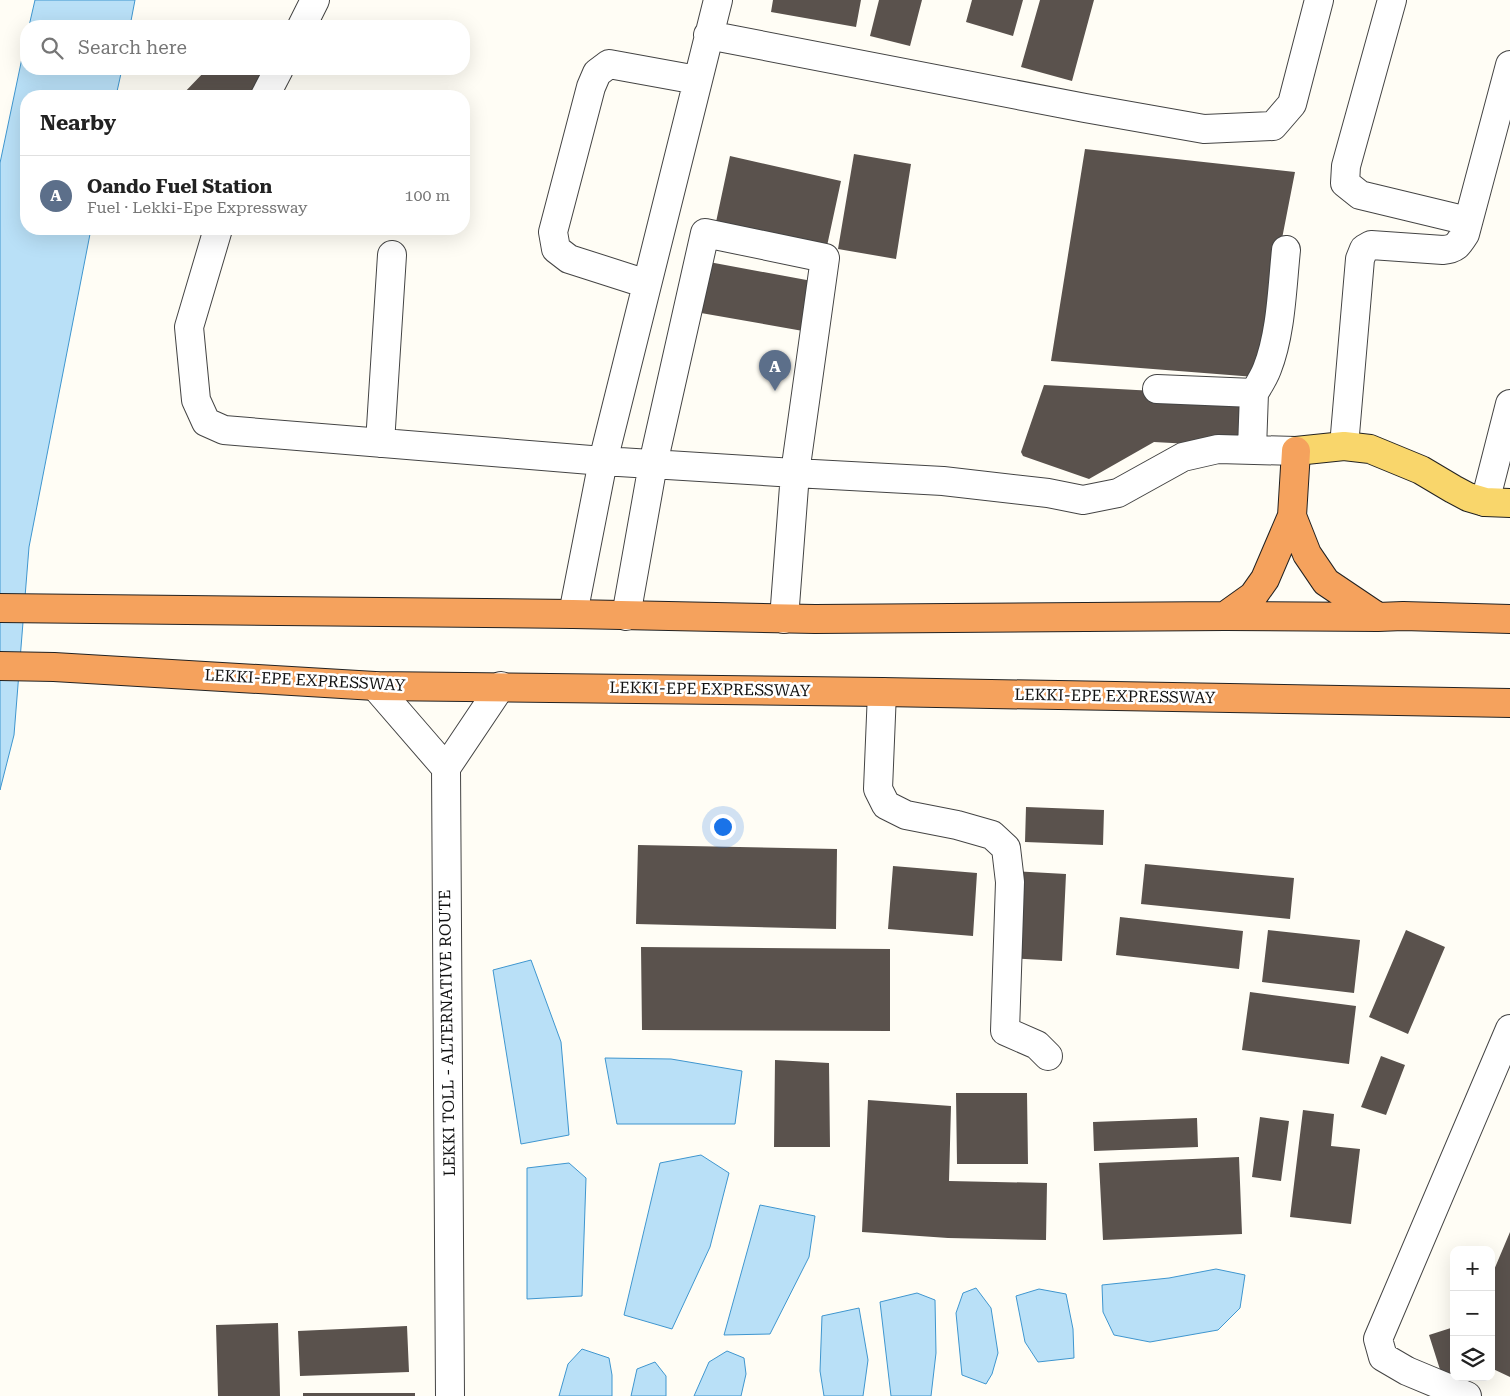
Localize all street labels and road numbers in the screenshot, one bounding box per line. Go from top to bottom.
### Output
street label: LEKKI-EPE EXPRESSWAY [204,665,406,695]
street label: LEKKI-EPE EXPRESSWAY [609,678,811,700]
street label: LEKKI-EPE EXPRESSWAY [1014,685,1216,707]
street label: LEKKI TOLL - ALTERNATIVE ROUTE [435,889,459,1177]

